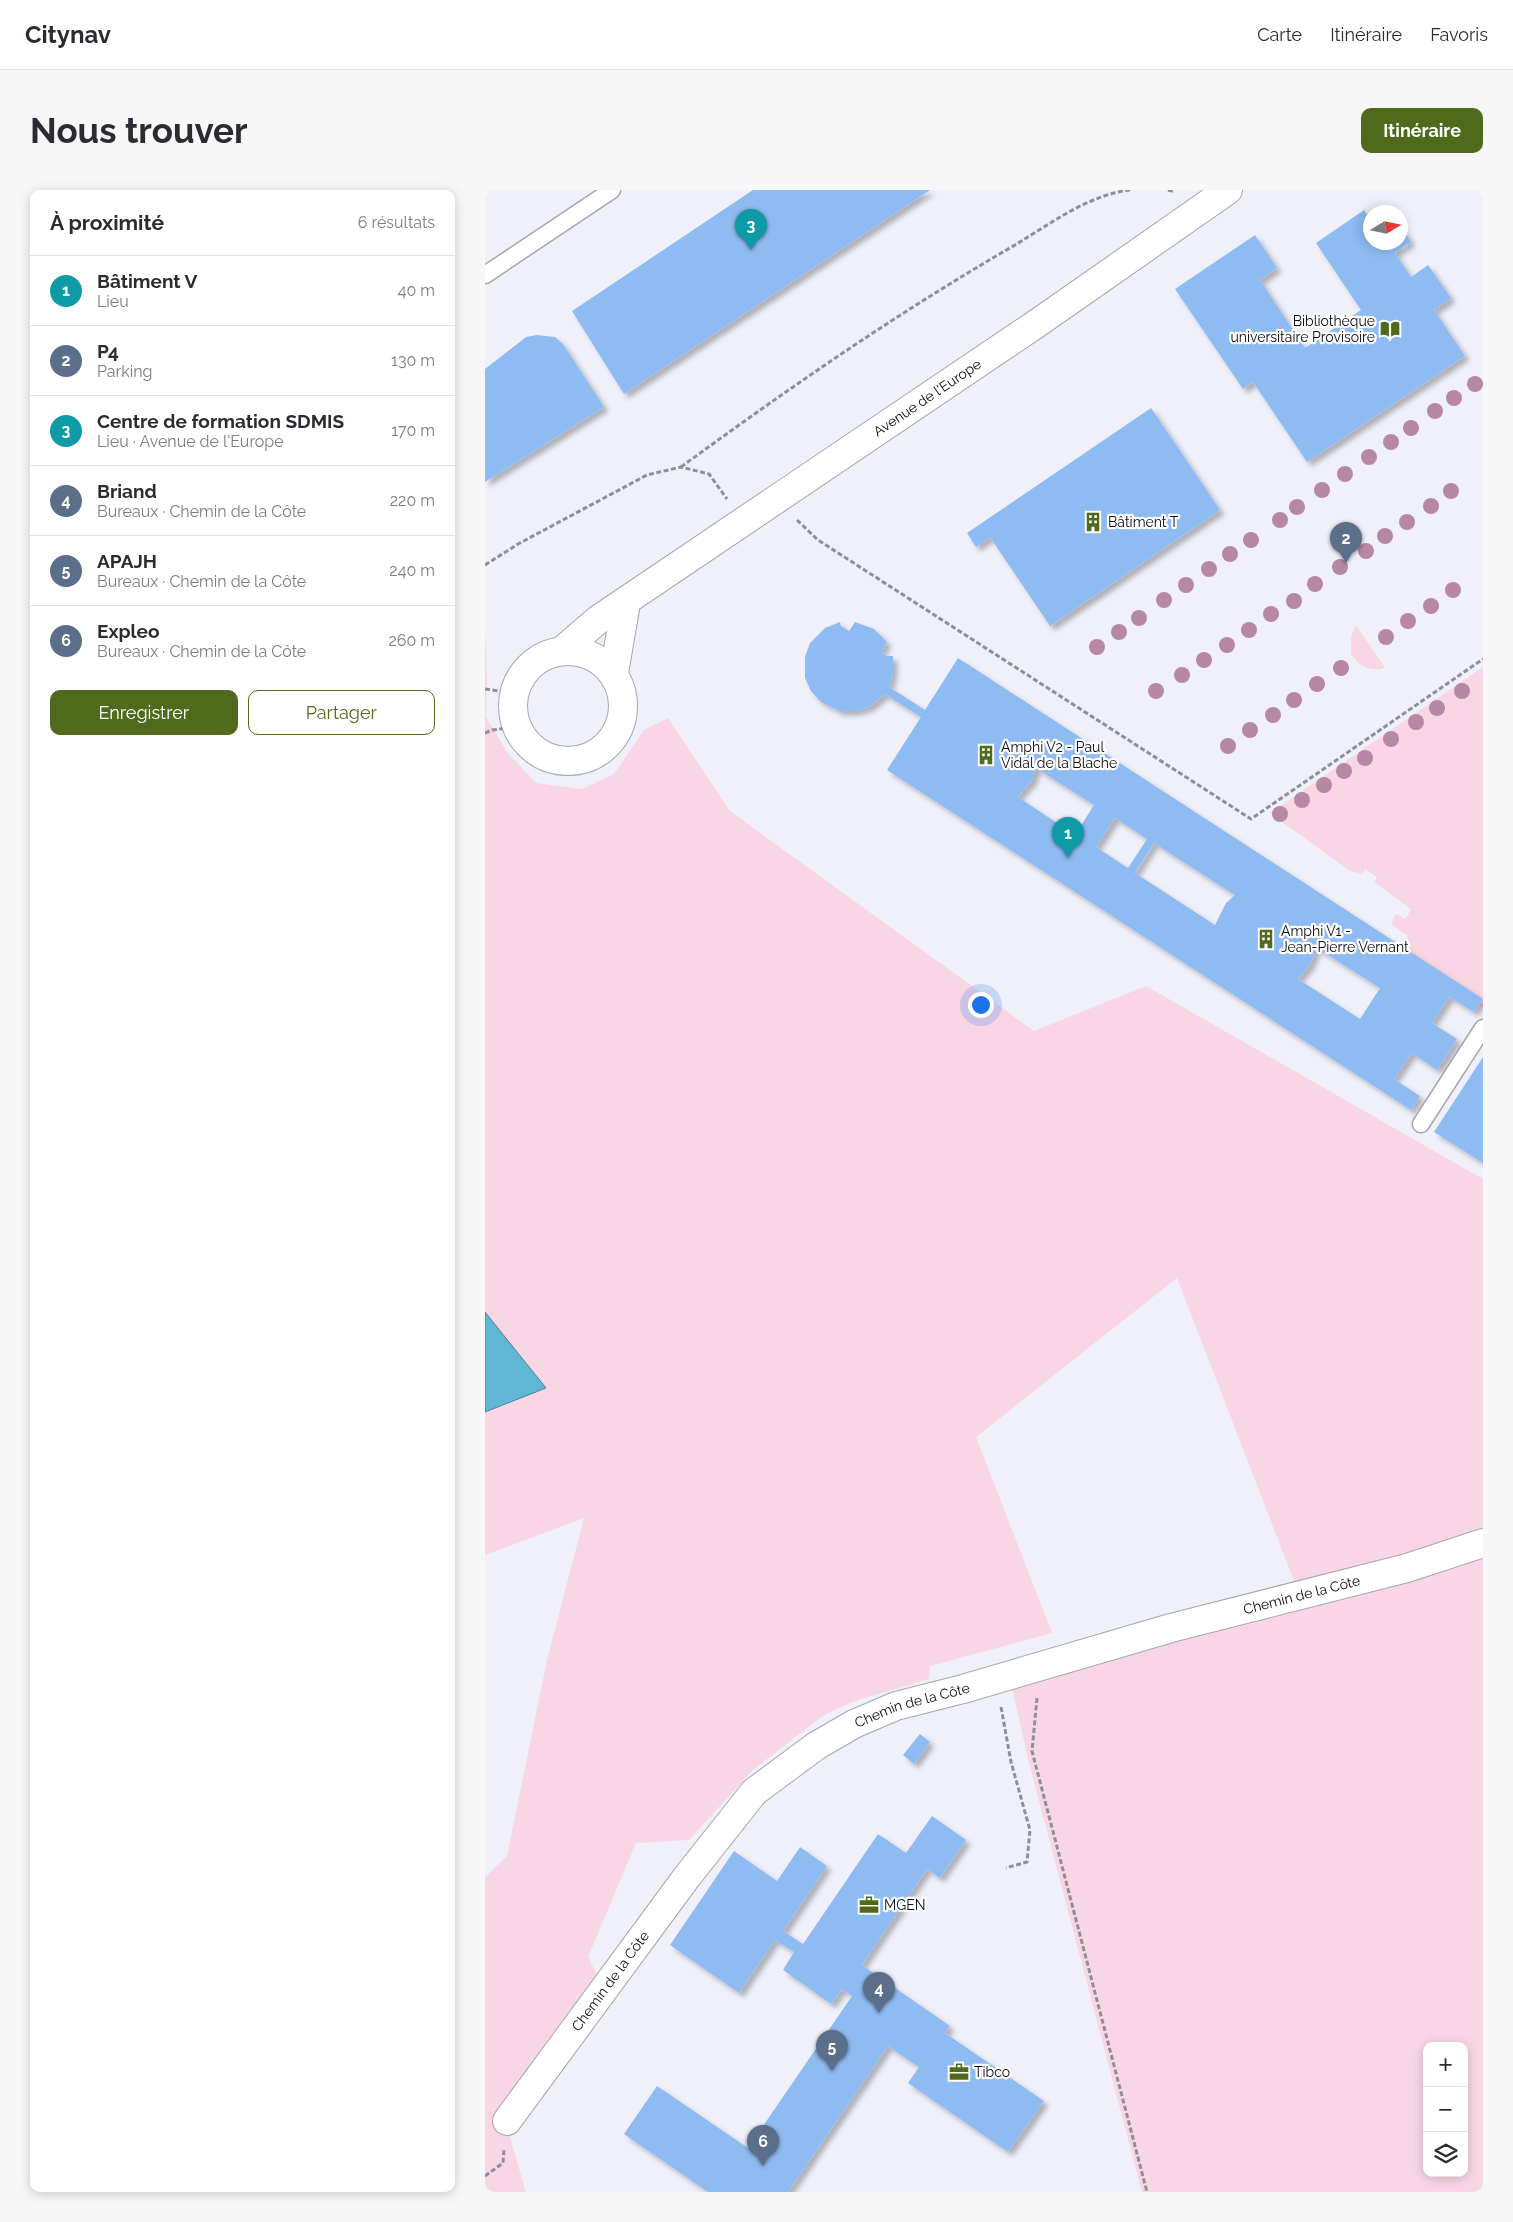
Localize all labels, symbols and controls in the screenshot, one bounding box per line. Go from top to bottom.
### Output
text: Citynav [25,20,111,49]
text: Carte [1257,24,1302,45]
text: Itinéraire [1330,24,1402,45]
text: Favoris [1430,24,1488,45]
button: Itinéraire [1361,108,1483,153]
text: Nous trouver [30,110,248,151]
north arrow [1363,205,1408,250]
pin: 3 [735,209,767,250]
text: À proximité [50,210,164,235]
text: 6 résultats [358,213,435,232]
text: Bâtiment V [97,270,197,292]
text: 1 [62,281,70,300]
text: 40 m [398,281,435,300]
text: Lieu [97,292,129,311]
place label: Bibliothèque universitaire Provisoire [1230,313,1375,345]
library icon: Bibliothèque universitaire Provisoire [1379,318,1401,340]
text: P4 [97,340,119,362]
text: 2 [61,351,71,370]
text: 130 m [391,351,435,370]
street label: Avenue de l'Europe [870,356,984,439]
text: Parking [97,362,152,381]
text: Centre de formation SDMIS [97,410,344,432]
text: 3 [62,421,70,440]
text: 170 m [391,421,435,440]
text: Lieu · Avenue de l'Europe [97,432,284,451]
text: Briand [97,480,157,502]
text: 4 [61,491,71,510]
text: 220 m [390,491,435,510]
text: Bureaux · Chemin de la Côte [97,502,306,521]
building icon: Bâtiment T [1082,511,1104,533]
place label: Bâtiment T [1108,514,1179,530]
pin: 2 [1330,522,1362,563]
text: APAJH [97,550,157,572]
text: 5 [62,561,70,580]
text: 240 m [389,561,435,580]
text: Bureaux · Chemin de la Côte [97,572,306,591]
text: Expleo [97,620,159,642]
text: 6 [61,631,71,650]
text: 260 m [388,631,435,650]
text: Bureaux · Chemin de la Côte [97,642,306,661]
button: Enregistrer [50,690,238,735]
button: Partager [248,690,435,735]
place label: Amphi V2 - Paul Vidal de la Blache [1001,739,1117,771]
building icon: Amphi V2 - Paul Vidal de la Blache [975,744,997,766]
pin: 1 [1052,817,1084,858]
place label: Amphi V1 - Jean-Pierre Vernant [1281,923,1409,955]
building icon: Amphi V1 - Jean-Pierre Vernant [1255,928,1277,950]
your location [968,992,994,1018]
street label: Chemin de la Côte [1242,1572,1362,1617]
street label: Chemin de la Côte [852,1679,972,1731]
office icon: MGEN [858,1894,880,1916]
place label: MGEN [884,1897,926,1913]
street label: Chemin de la Côte [568,1928,652,2034]
pin: 4 [863,1972,895,2013]
pin: 5 [816,2030,848,2071]
map controls [1423,2042,1468,2177]
button: + [1423,2042,1468,2087]
office icon: Tibco [948,2061,970,2083]
place label: Tibco [974,2064,1010,2080]
button: − [1423,2087,1468,2132]
pin: 6 [747,2125,779,2166]
button: layers [1423,2132,1468,2177]

